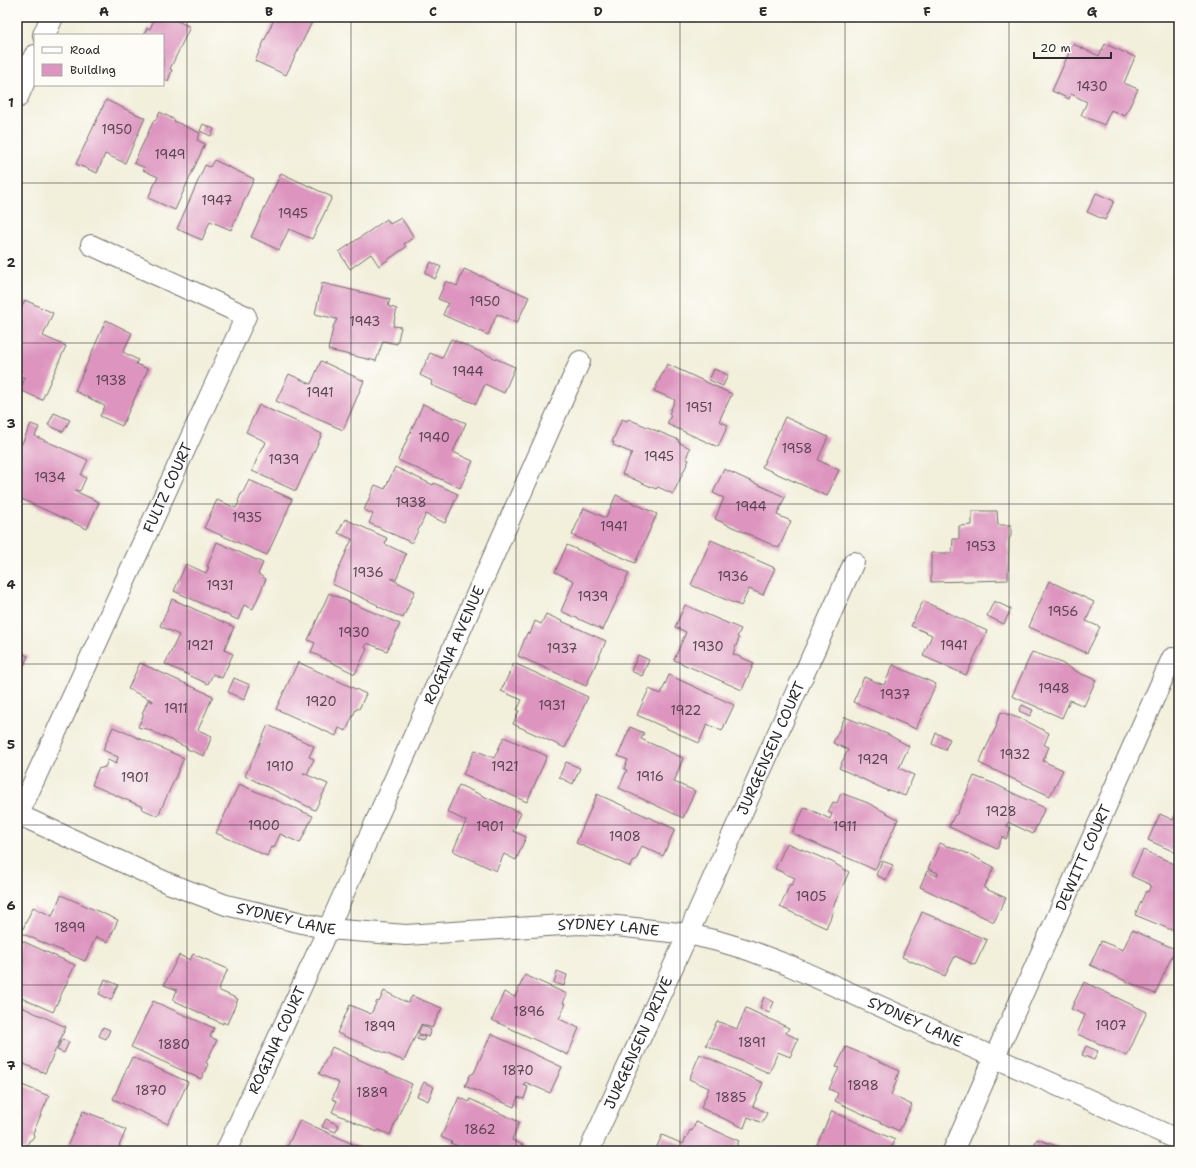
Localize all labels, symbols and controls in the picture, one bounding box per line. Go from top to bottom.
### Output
text: A [99,3,109,20]
text: B [265,3,273,20]
text: C [429,3,437,20]
text: D [593,3,603,20]
text: E [759,3,768,20]
text: F [923,3,931,20]
text: G [1087,3,1098,20]
legend [34,34,164,86]
scale bar [1034,34,1111,60]
text: 20 m [1040,40,1071,56]
text: Road [70,42,101,58]
text: Building [70,62,116,78]
house number: 1430 [1076,78,1108,95]
text: 1 [8,94,14,111]
house number: 1950 [102,121,132,138]
house number: 1949 [154,146,186,163]
house number: 1947 [202,192,232,209]
house number: 1945 [278,205,308,222]
text: 2 [6,254,16,271]
house number: 1950 [470,293,500,310]
house number: 1943 [350,313,380,330]
house number: 1944 [452,363,484,380]
house number: 1938 [95,372,127,389]
house number: 1941 [306,384,334,401]
house number: 1951 [686,399,712,416]
text: 3 [6,415,16,432]
house number: 1940 [418,429,450,446]
street label: FULTZ COURT [138,439,197,536]
house number: 1958 [782,440,812,457]
house number: 1945 [644,448,674,465]
house number: 1939 [269,451,299,468]
house number: 1934 [34,469,66,486]
house number: 1938 [395,494,427,511]
house number: 1944 [735,498,767,515]
house number: 1935 [232,509,262,526]
house number: 1941 [600,518,628,535]
house number: 1953 [966,538,996,555]
house number: 1936 [352,564,384,581]
house number: 1936 [717,568,749,585]
text: 4 [6,576,16,593]
house number: 1931 [206,577,234,594]
street label: ROGINA AVENUE [419,582,489,708]
house number: 1939 [578,588,608,605]
house number: 1956 [1048,603,1078,620]
house number: 1930 [338,624,370,641]
house number: 1921 [186,637,214,654]
house number: 1941 [940,637,968,654]
house number: 1930 [692,638,724,655]
house number: 1937 [547,640,577,657]
street label: JURGENSEN COURT [732,678,810,818]
house number: 1948 [1038,680,1070,697]
house number: 1937 [880,686,910,703]
house number: 1920 [305,693,337,710]
house number: 1931 [538,697,566,714]
house number: 1911 [164,700,188,717]
house number: 1922 [671,702,701,719]
text: 5 [7,736,15,753]
house number: 1932 [1000,746,1030,763]
house number: 1929 [858,751,888,768]
house number: 1910 [266,758,294,775]
house number: 1921 [491,758,519,775]
house number: 1916 [636,768,664,785]
house number: 1901 [121,769,149,786]
street label: DEWITT COURT [1051,801,1116,914]
house number: 1928 [985,803,1017,820]
house number: 1900 [248,817,280,834]
house number: 1901 [476,818,504,835]
house number: 1911 [833,818,857,835]
house number: 1908 [609,828,641,845]
house number: 1905 [796,888,826,905]
text: 6 [6,897,16,914]
street label: SYDNEY LANE [234,898,337,940]
street label: SYDNEY LANE [557,914,660,941]
house number: 1899 [54,919,86,936]
street label: JURGENSEN DRIVE [599,973,677,1112]
street label: ROGINA COURT [243,983,310,1097]
street label: SYDNEY LANE [865,992,966,1052]
house number: 1896 [513,1003,545,1020]
house number: 1907 [1095,1017,1127,1034]
house number: 1899 [364,1018,396,1035]
house number: 1891 [738,1034,766,1051]
house number: 1880 [158,1036,190,1053]
text: 7 [6,1057,16,1074]
house number: 1870 [502,1062,534,1079]
house number: 1898 [847,1077,879,1094]
house number: 1870 [135,1082,167,1099]
house number: 1889 [356,1084,388,1101]
house number: 1885 [716,1089,746,1106]
house number: 1862 [464,1121,496,1138]

